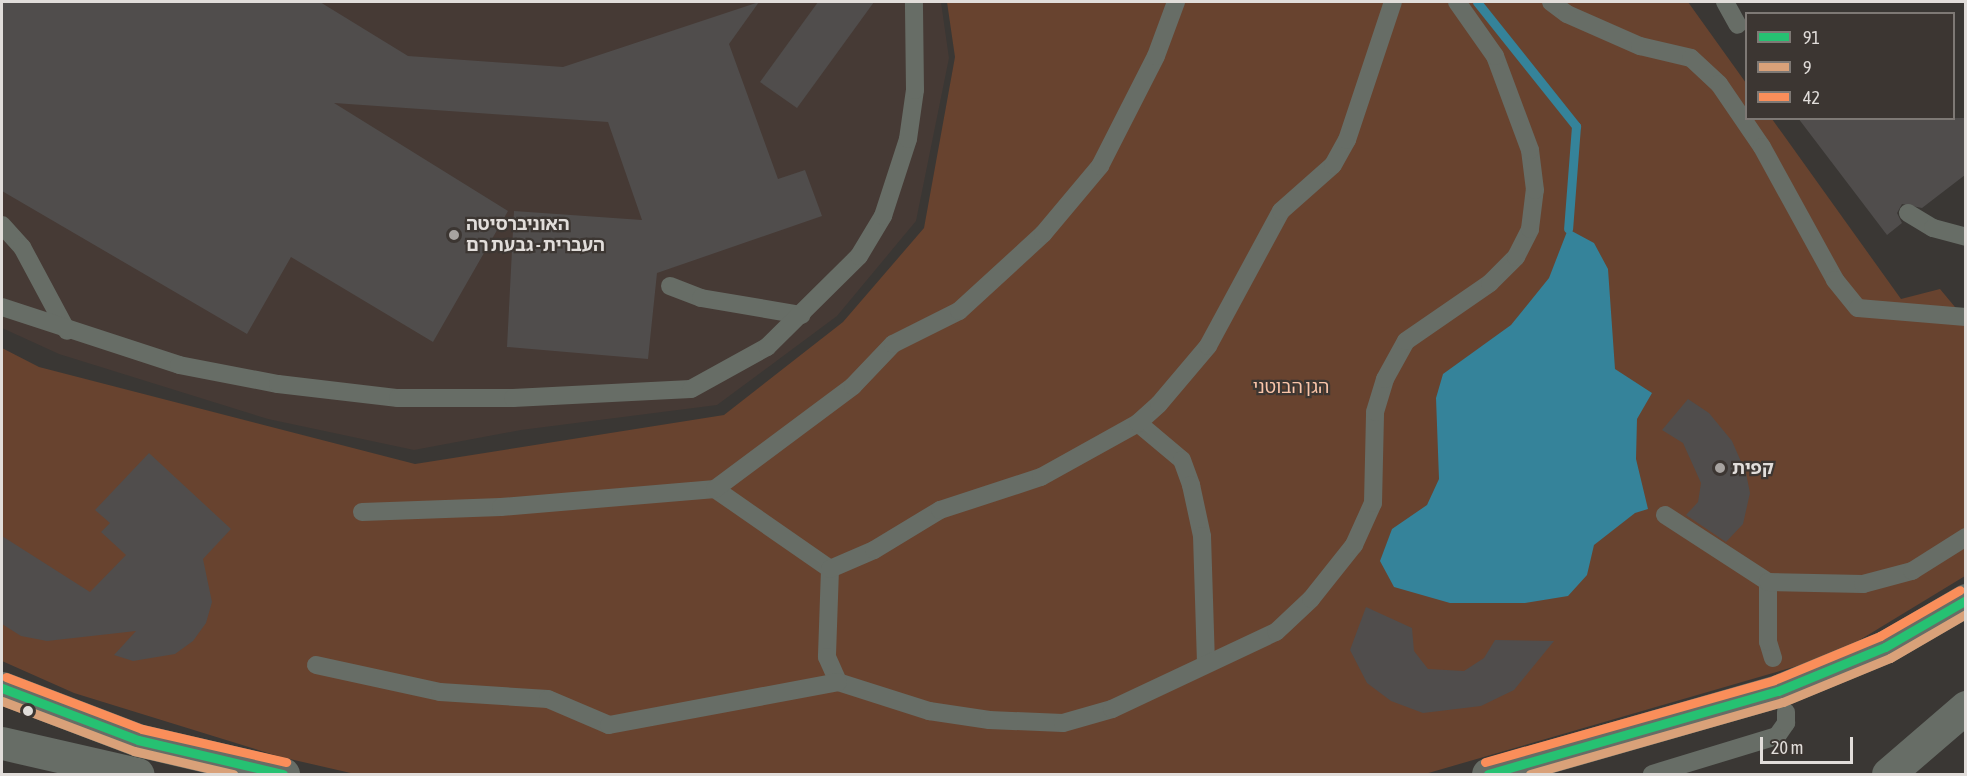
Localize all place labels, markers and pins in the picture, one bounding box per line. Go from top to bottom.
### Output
place label: האוניברסיטה העברית - גבעת רם [466,214,605,256]
marker: האוניברסיטה העברית - גבעת רם [447,228,461,242]
place label: קפית [1732,457,1774,479]
marker: קפית [1713,461,1727,475]
unlabelled marker [22,705,34,717]

